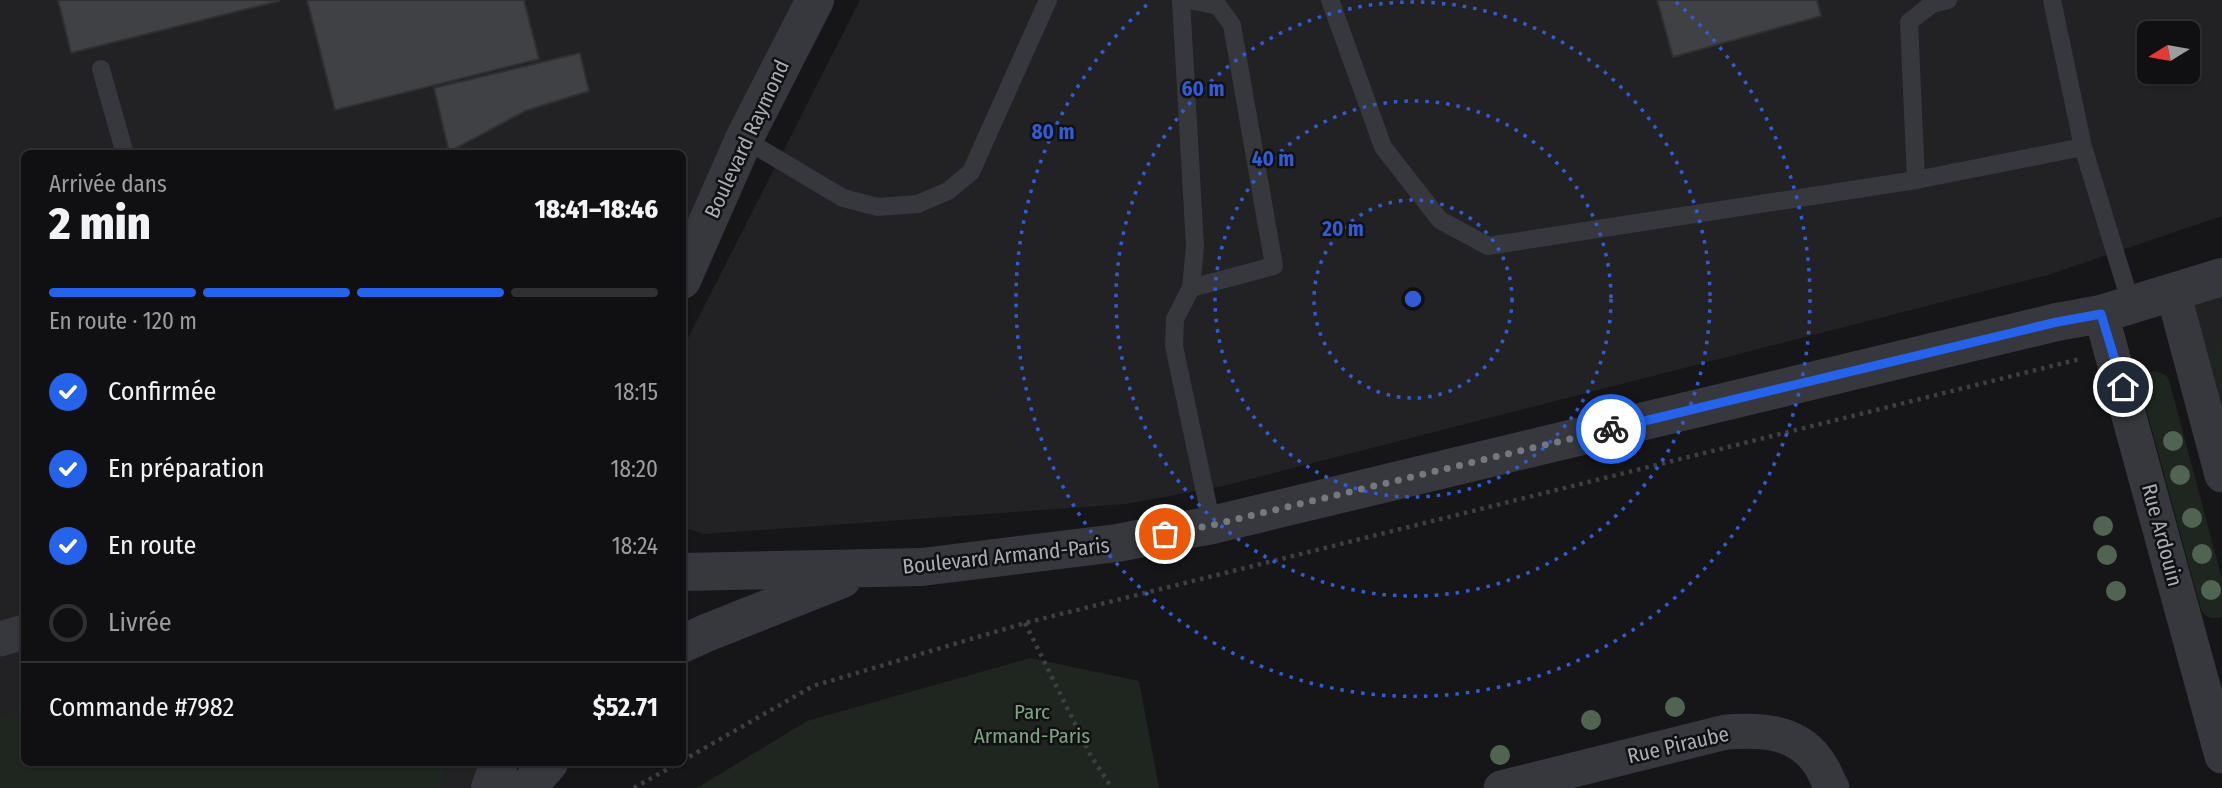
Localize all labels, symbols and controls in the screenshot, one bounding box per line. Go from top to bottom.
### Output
north arrow [2137,21,2200,84]
map controls [2137,21,2200,84]
street label: Boulevard Raymond [699,56,795,222]
text: 60 m [1182,76,1224,102]
text: 80 m [1032,119,1074,145]
text: 40 m [1252,146,1294,172]
text: Arrivée dans [49,170,167,198]
text: 18:41–18:46 [535,194,658,225]
text: 2 min [49,196,151,251]
text: 20 m [1321,216,1364,242]
centre of rings [1401,287,1425,311]
text: En route · 120 m [49,307,197,335]
pin [2093,357,2153,417]
icon: home [2104,368,2142,406]
icon: check [49,373,87,411]
text: Confirmée [108,376,216,407]
text: 18:15 [614,378,658,406]
courier [1576,394,1646,464]
icon: bike [1592,410,1630,448]
icon: check [49,450,87,488]
text: En préparation [108,453,265,484]
text: 18:20 [611,455,658,483]
street label: Rue Ardouin [2136,481,2188,589]
pin [1135,504,1195,564]
icon: bag [1146,515,1184,553]
icon: check [49,527,87,565]
text: En route [108,530,196,561]
text: 18:24 [612,532,658,560]
street label: Boulevard Armand-Paris [901,532,1111,580]
text: Livrée [108,607,172,638]
text: Commande #7982 [49,692,234,723]
text: $52.71 [593,692,658,723]
park label: Parc Armand-Paris [974,699,1090,749]
street label: Rue Piraube [1625,721,1731,769]

